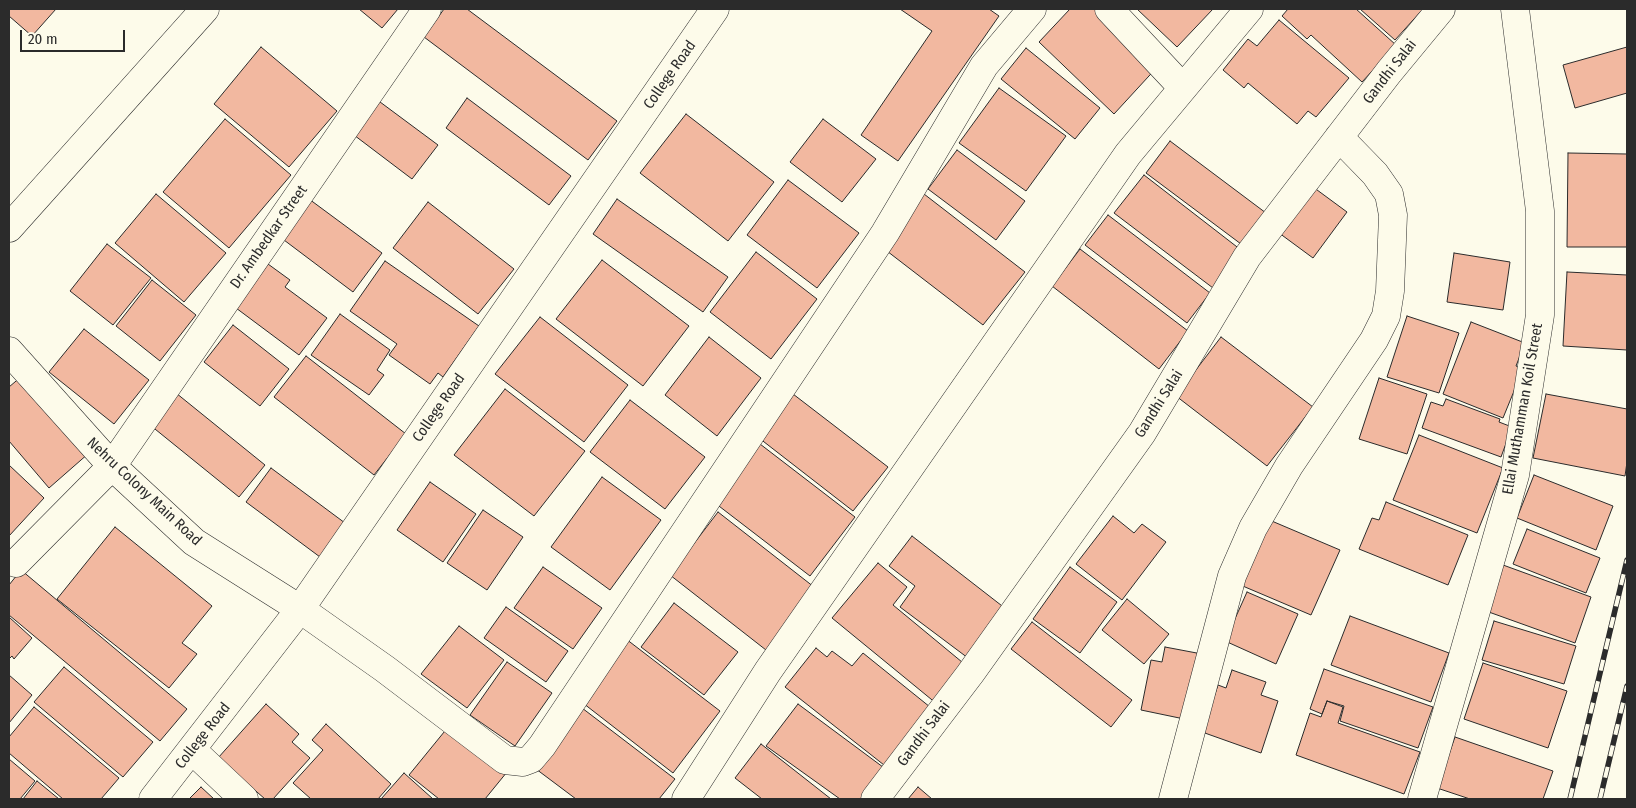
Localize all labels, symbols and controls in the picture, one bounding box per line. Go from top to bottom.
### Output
scale bar [22,20,128,52]
text: 20 m [28,30,58,48]
street label: Gandhi Salai [1359,36,1421,108]
street label: College Road [640,37,700,113]
street label: Dr. Ambedkar Street [227,182,311,292]
street label: Ellai Muthamman Koil Street [1499,322,1547,496]
street label: Gandhi Salai [1131,367,1187,441]
street label: College Road [409,370,469,446]
street label: Nehru Colony Main Road [83,434,205,550]
street label: Gandhi Salai [894,698,954,770]
street label: College Road [171,699,235,773]

